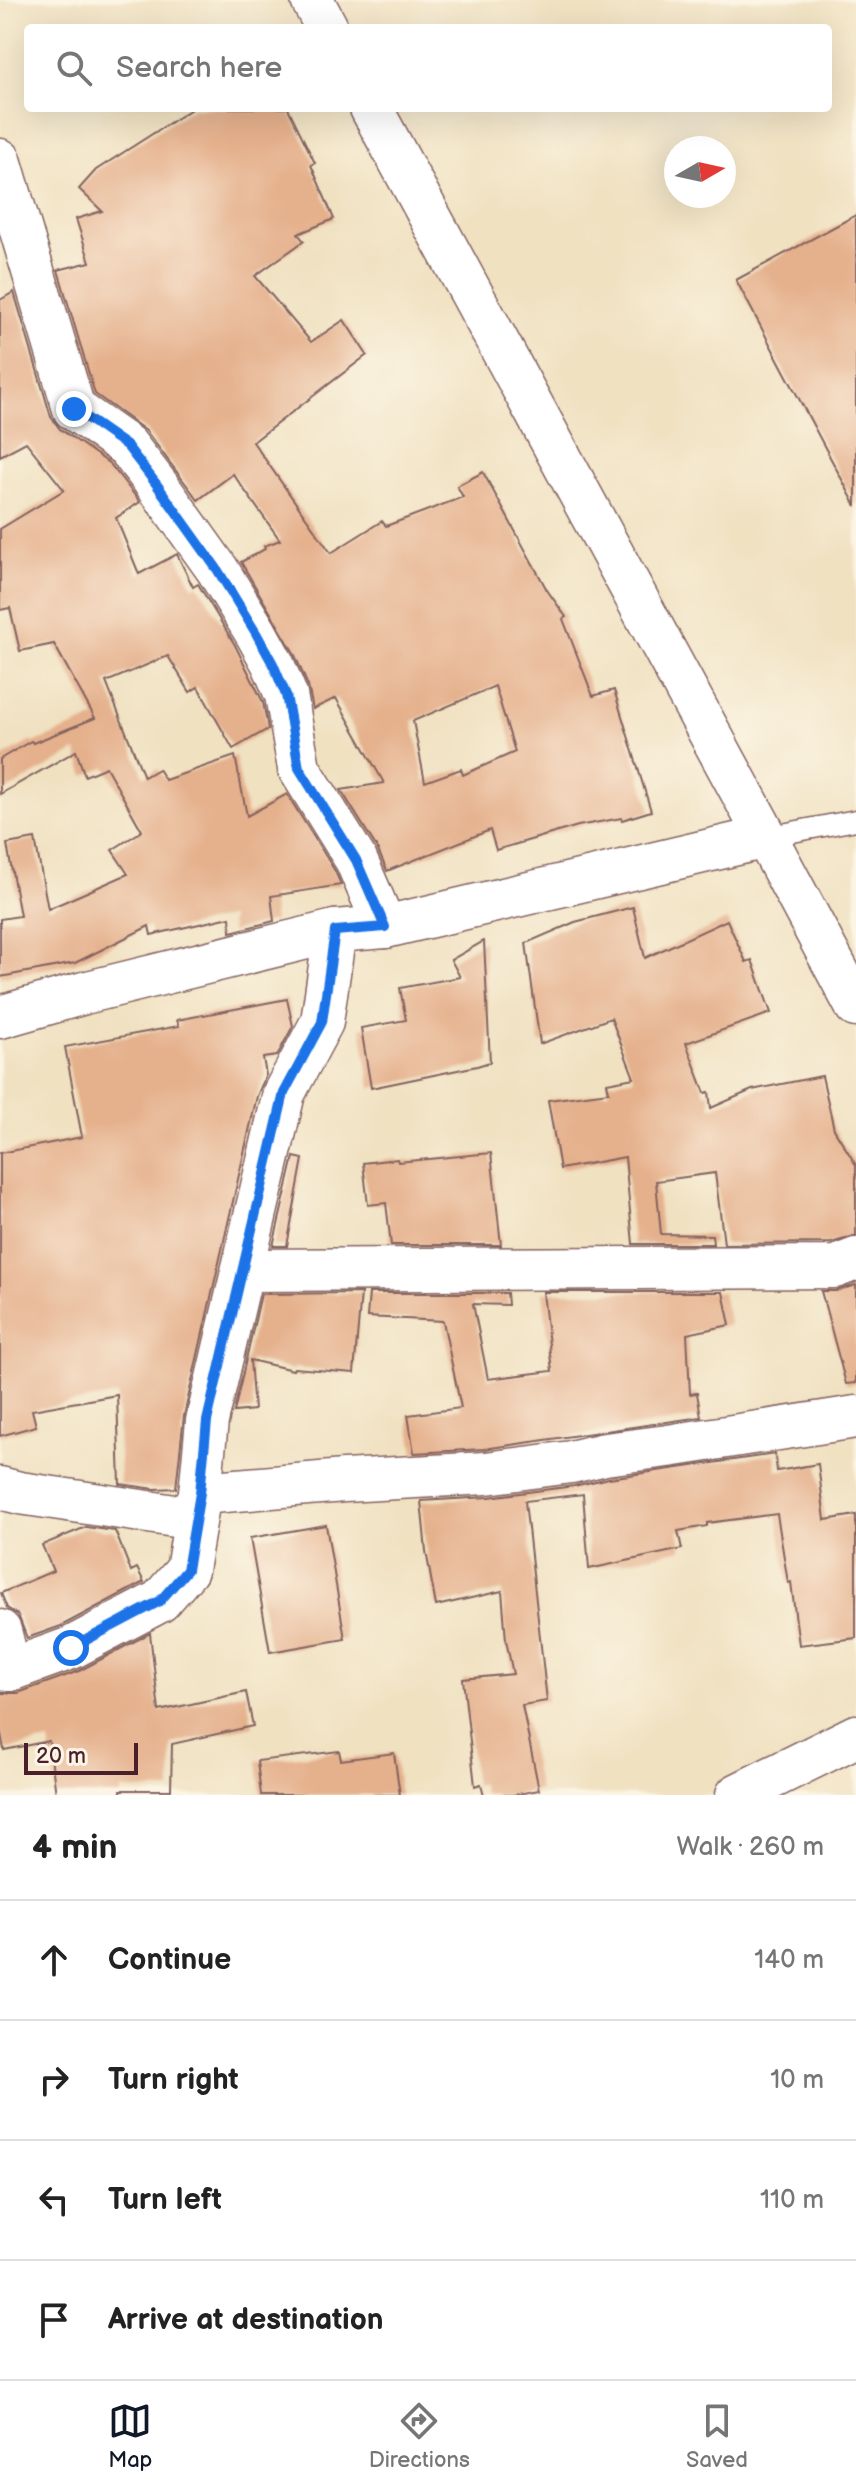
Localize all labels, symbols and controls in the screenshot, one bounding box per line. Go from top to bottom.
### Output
search box [24,24,832,112]
icon: search [52,46,96,90]
text: Search here [116,50,282,86]
north arrow [664,136,736,208]
route end [56,391,92,427]
route start [53,1630,89,1666]
scale bar [24,1739,138,1775]
text: 20 m [36,1743,86,1770]
text: 4 min [32,1827,118,1868]
text: Walk · 260 m [677,1832,824,1863]
icon: ahead [32,1938,76,1982]
text: Continue [108,1942,231,1978]
text: 140 m [754,1945,824,1976]
icon: right [32,2058,76,2102]
text: Turn right [108,2062,239,2098]
text: 10 m [770,2065,824,2096]
icon: left [32,2178,76,2222]
text: Turn left [108,2182,222,2218]
text: 110 m [760,2185,824,2216]
icon: arrive [32,2298,76,2342]
text: Arrive at destination [108,2302,384,2338]
tab: Map [108,2399,152,2474]
tab: Directions [369,2399,470,2474]
tab: Saved [686,2399,748,2474]

